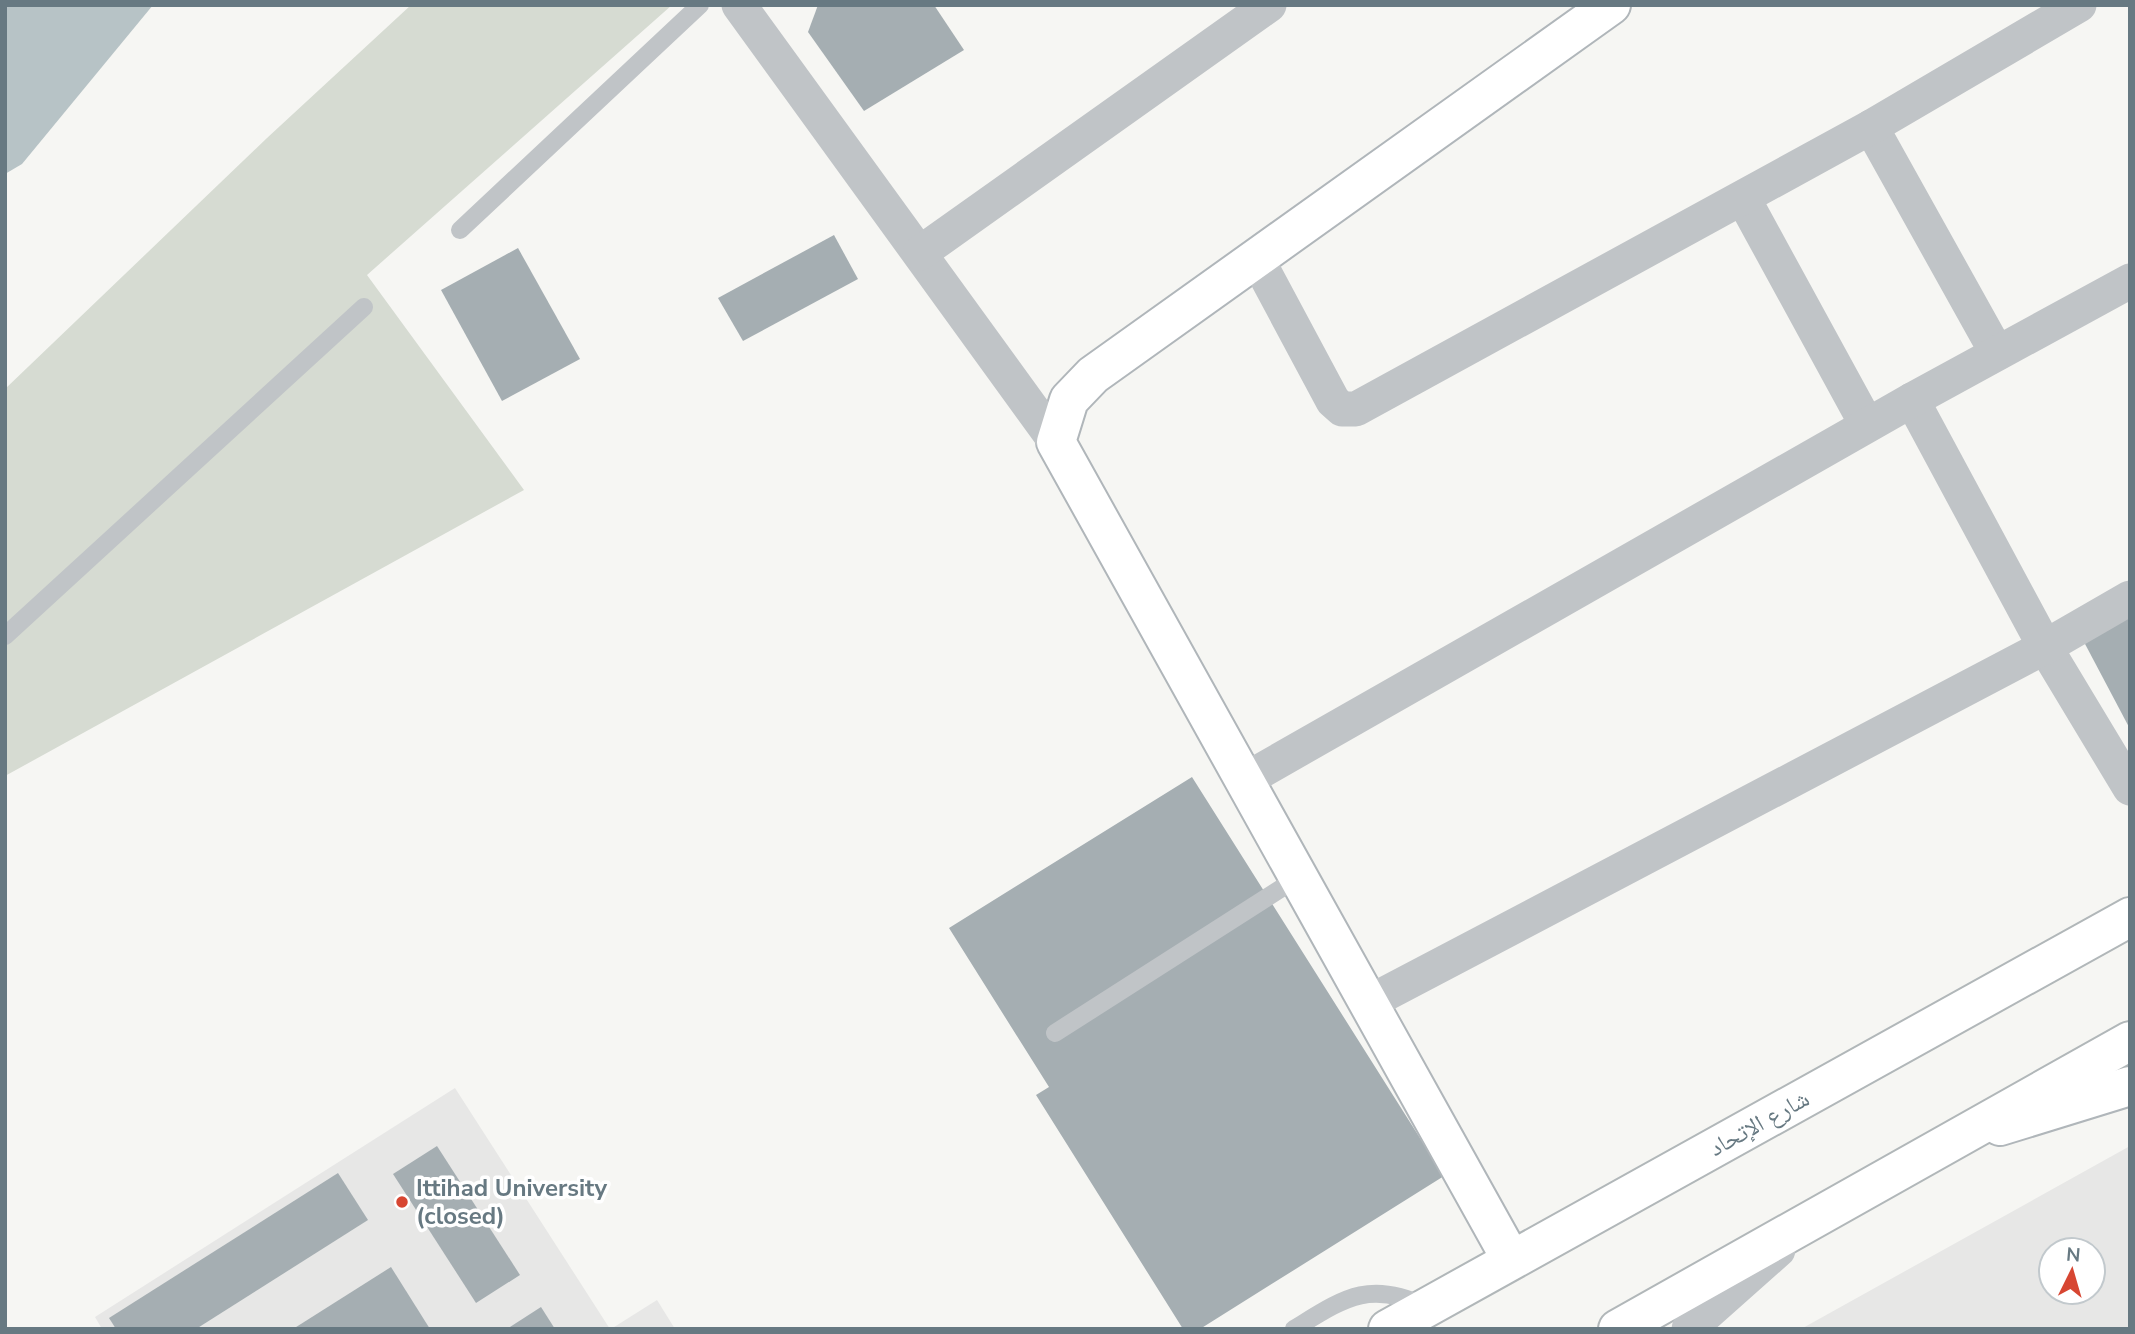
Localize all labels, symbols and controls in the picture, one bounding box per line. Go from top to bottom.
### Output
street label: شارع الإتحاد [1703,1082,1815,1164]
place label: Ittihad University (closed) [416,1172,607,1232]
marker: Ittihad University (closed) [394,1194,410,1210]
north arrow [2037,1236,2107,1306]
text: N [2065,1241,2082,1269]

